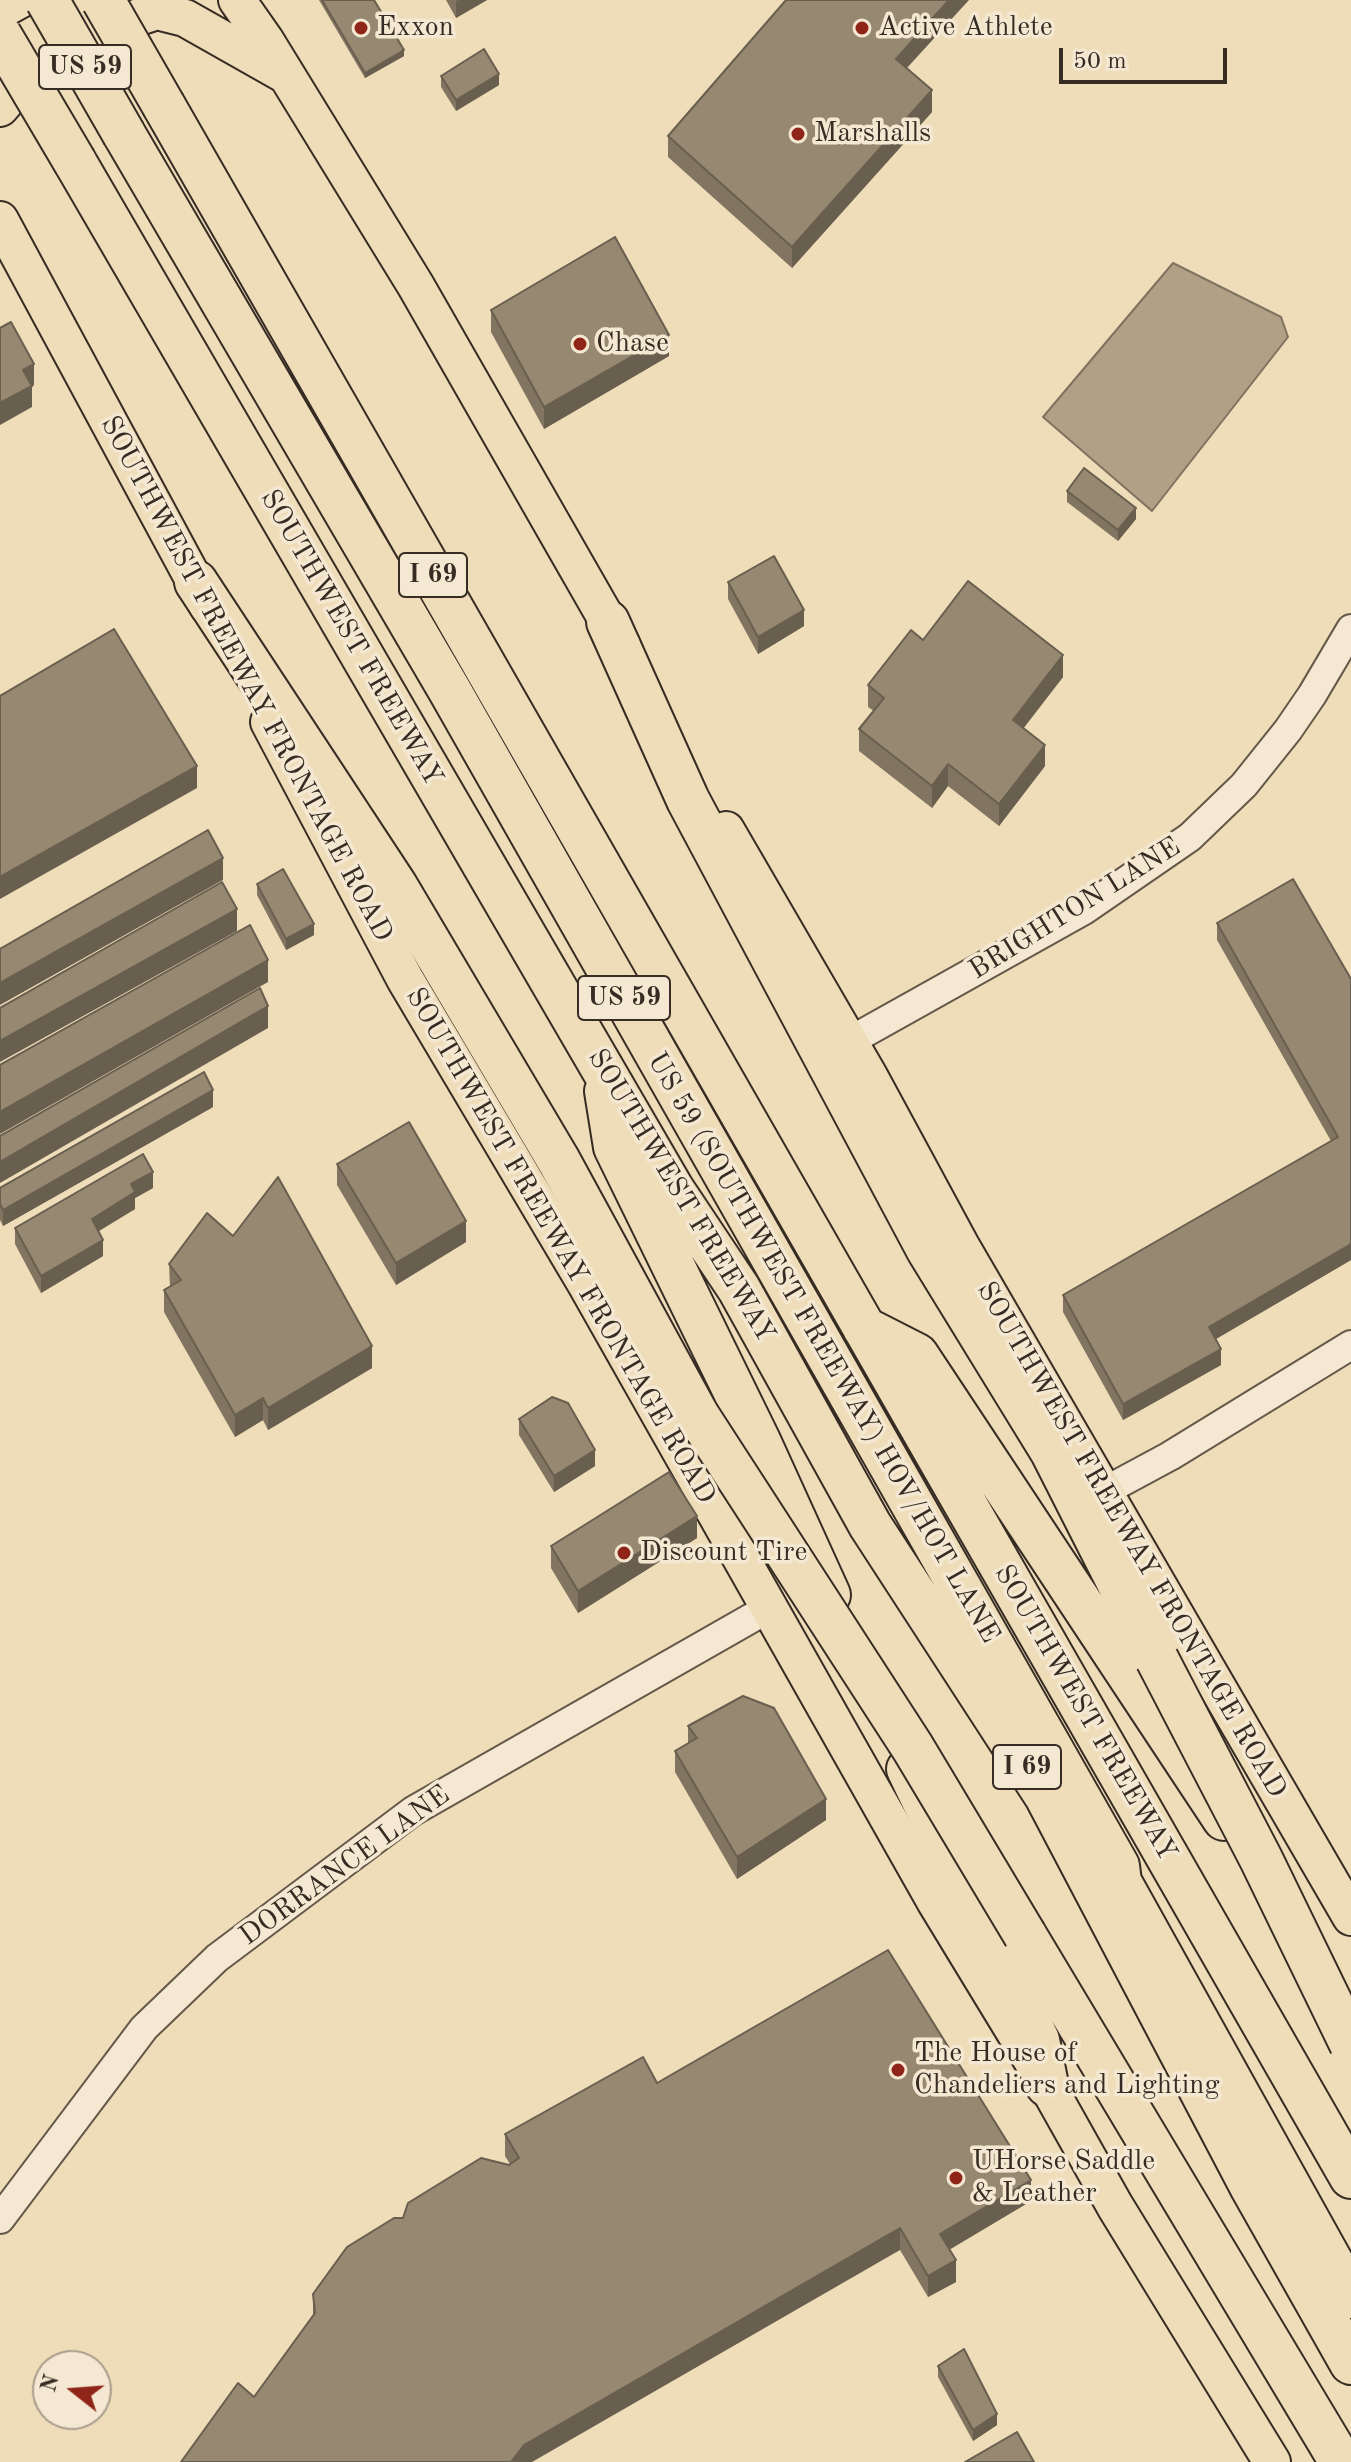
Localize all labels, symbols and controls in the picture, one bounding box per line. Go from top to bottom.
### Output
place label: Exxon [377,11,454,45]
place label: Active Athlete [878,11,1053,45]
marker: Exxon [352,19,370,37]
marker: Active Athlete [853,19,871,37]
scale bar [1063,32,1231,82]
road number: US 59 [39,45,131,89]
text: 50 m [1073,50,1127,74]
place label: Marshalls [814,117,931,151]
marker: Marshalls [789,125,807,143]
place label: Chase [596,327,669,361]
marker: Chase [571,335,589,353]
street label: SOUTHWEST FREEWAY FRONTAGE ROAD [93,410,399,948]
street label: SOUTHWEST FREEWAY [252,484,450,792]
road number: I 69 [399,553,467,597]
street label: BRIGHTON LANE [963,830,1187,988]
road number: US 59 [578,976,670,1020]
street label: SOUTHWEST FREEWAY FRONTAGE ROAD [398,982,722,1510]
street label: SOUTHWEST FREEWAY [580,1043,782,1349]
street label: US 59 (SOUTHWEST FREEWAY) HOV/HOT LANE [639,1047,1007,1649]
street label: SOUTHWEST FREEWAY FRONTAGE ROAD [969,1276,1293,1804]
place label: Discount Tire [640,1536,807,1570]
marker: Discount Tire [615,1544,633,1562]
street label: SOUTHWEST FREEWAY [986,1559,1184,1867]
road number: I 69 [993,1745,1061,1789]
street label: DORRANCE LANE [233,1779,457,1953]
place label: The House of Chandeliers and Lighting [914,2037,1220,2103]
marker: The House of Chandeliers and Lighting [889,2061,907,2079]
place label: UHorse Saddle & Leather [972,2145,1155,2211]
marker: UHorse Saddle & Leather [947,2169,965,2187]
north arrow [32,2350,112,2430]
text: N [38,2372,64,2395]

